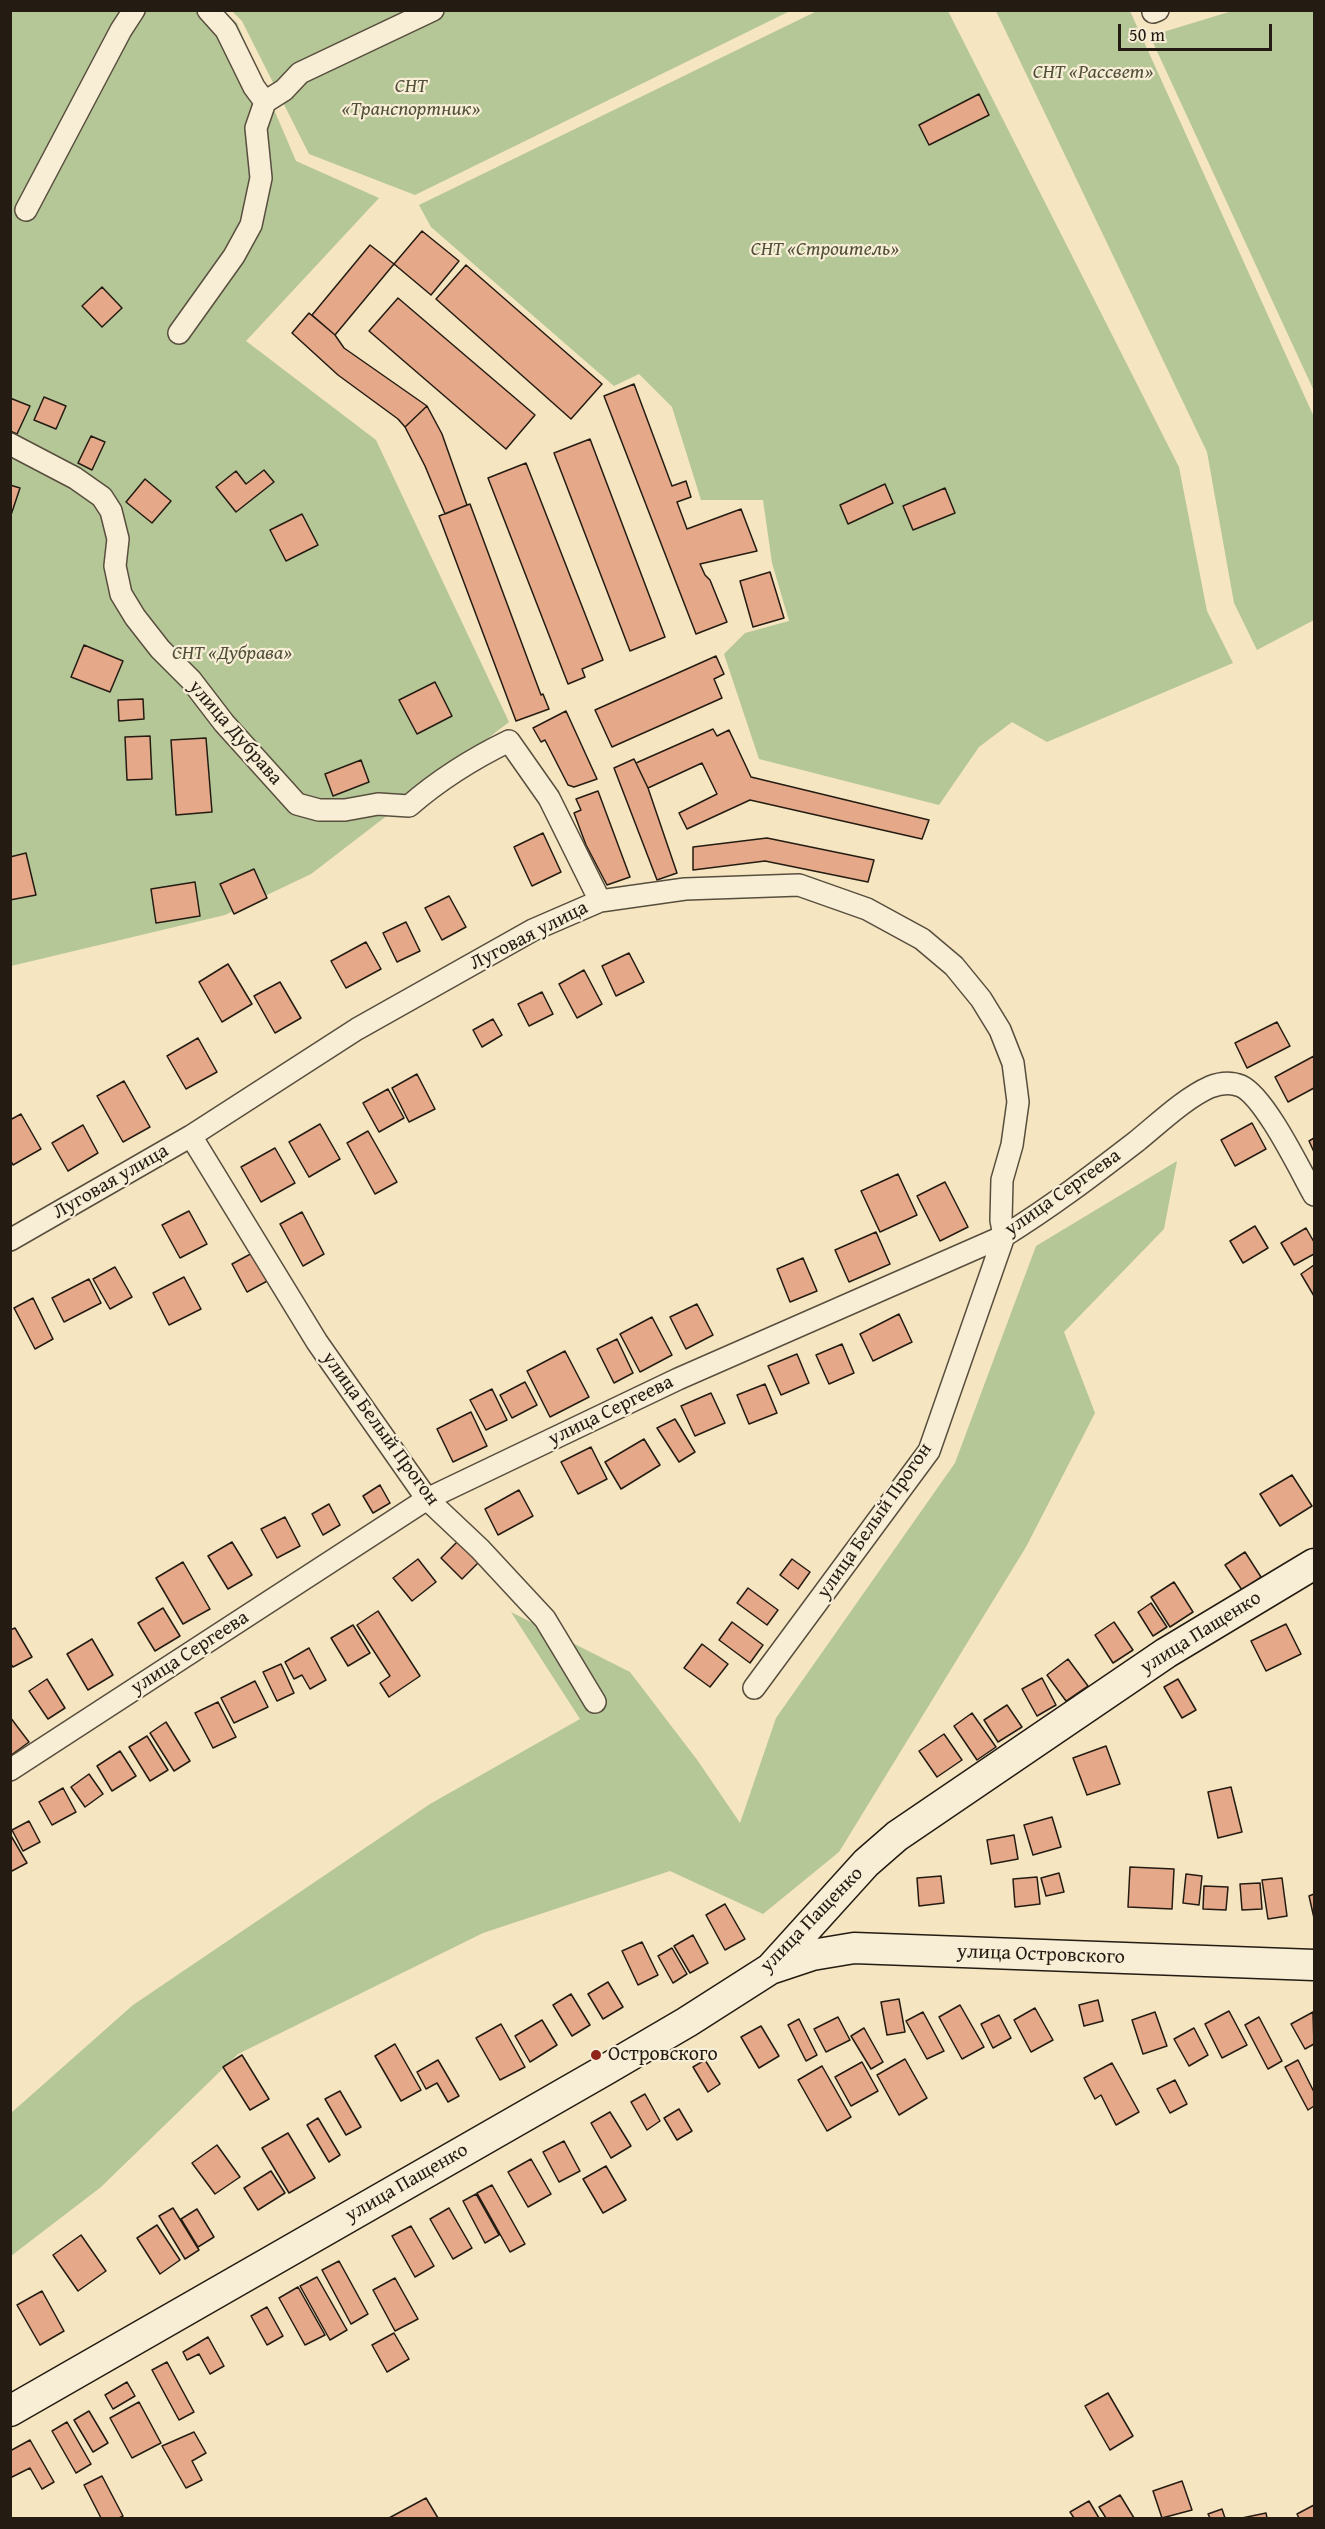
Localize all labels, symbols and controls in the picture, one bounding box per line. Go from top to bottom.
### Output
scale bar [1121,12,1276,50]
text: 50 m [1129,21,1165,48]
park label: СНТ «Рассвет» [1033,61,1153,85]
park label: СНТ «Транспортник» [342,75,480,122]
park label: СНТ «Строитель» [751,238,899,262]
park label: СНТ «Дубрава» [172,642,292,666]
street label: улица Дубрава [183,676,287,790]
street label: Луговая улица [466,896,592,976]
street label: Луговая улица [49,1139,173,1225]
street label: улица Сергеева [1000,1144,1126,1242]
street label: улица Белый Прогон [316,1347,444,1511]
street label: улица Сергеева [545,1370,677,1452]
street label: улица Белый Прогон [812,1439,938,1603]
street label: улица Пащенко [1136,1586,1266,1680]
street label: улица Сергеева [126,1606,254,1700]
street label: улица Пащенко [755,1862,869,1978]
street label: улица Островского [957,1940,1125,1970]
place label: Островского [608,2043,718,2067]
marker: Островского [589,2048,603,2062]
street label: улица Пащенко [341,2138,473,2228]

